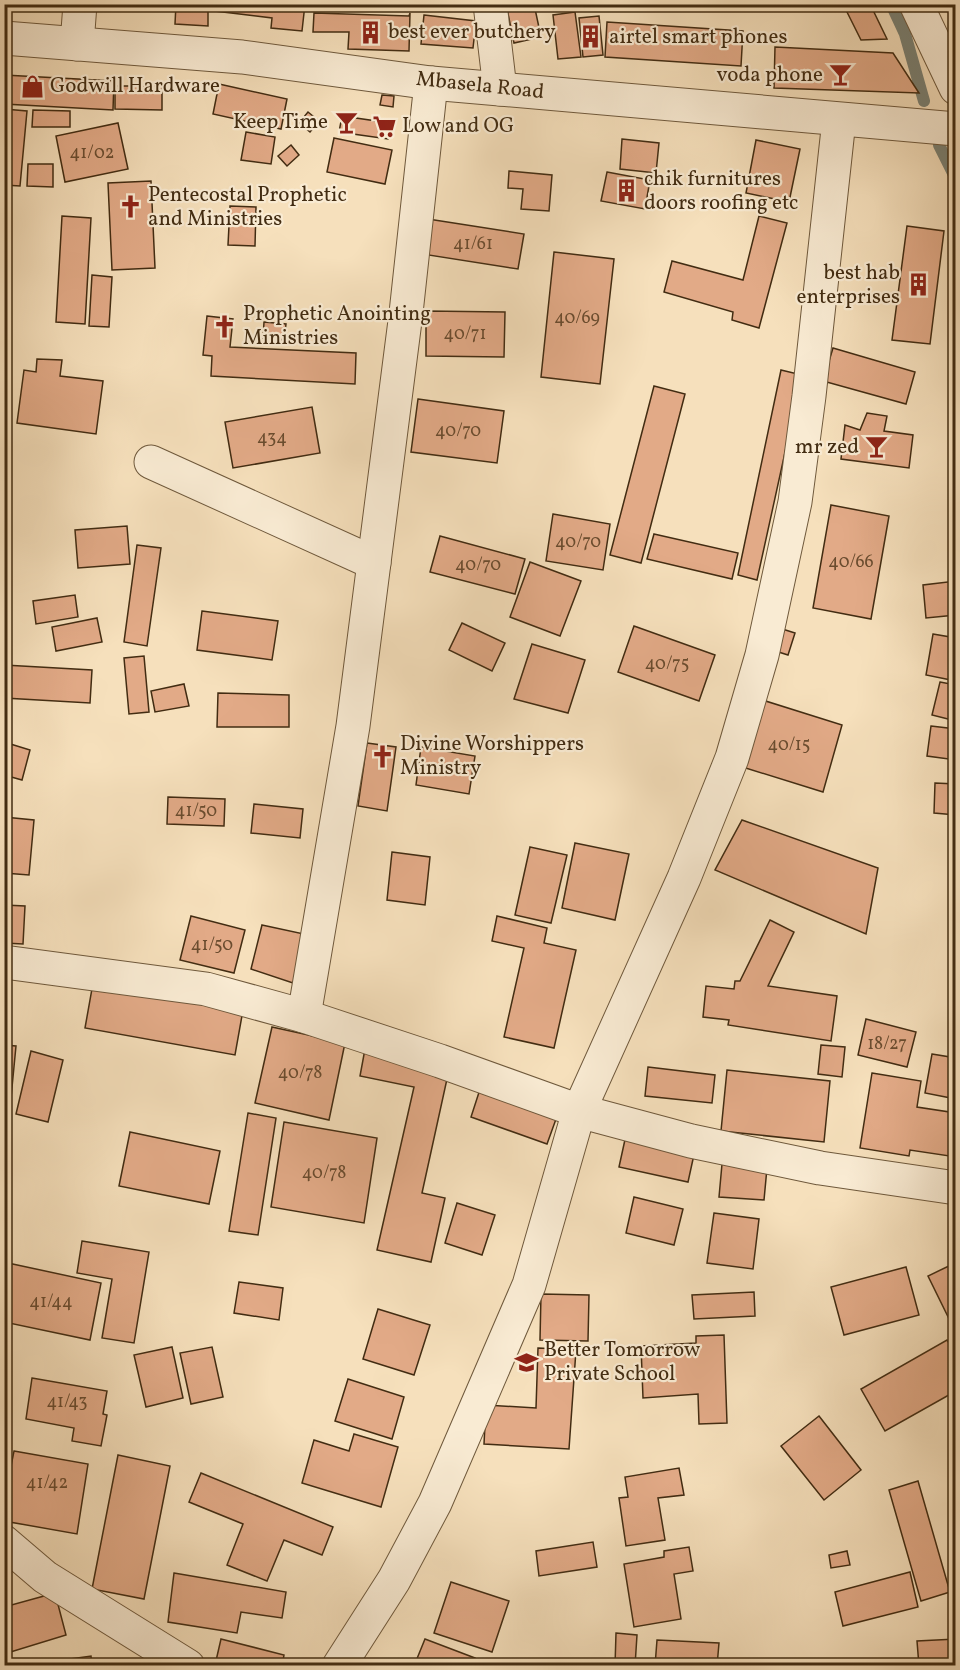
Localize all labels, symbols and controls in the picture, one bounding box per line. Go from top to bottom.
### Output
place label: best ever butchery [388,18,556,47]
building icon: best ever butchery [357,19,383,45]
place label: airtel smart phones [609,23,788,52]
building icon: airtel smart phones [578,24,604,50]
place label: voda phone [716,61,823,90]
bar icon: voda phone [828,62,854,88]
street label: Mbasela Road [414,65,546,107]
place label: Godwill Hardware [50,72,220,101]
shop icon: Godwill Hardware [19,73,45,99]
place label: Keep Time [233,108,328,137]
bar icon: Keep Time [333,109,359,135]
place label: Low and OG [402,112,514,141]
supermarket icon: Low and OG [371,113,397,139]
house number: 41/02 [70,141,114,166]
place label: chik furnitures doors roofing etc [644,165,798,218]
building icon: chik furnitures doors roofing etc [613,178,639,204]
place label: Pentecostal Prophetic and Ministries [148,181,347,234]
church icon: Pentecostal Prophetic and Ministries [117,194,143,220]
house number: 41/61 [453,232,493,257]
place label: best hab enterprises [797,259,900,312]
building icon: best hab enterprises [905,272,931,298]
place label: Prophetic Anointing Ministries [243,300,431,353]
house number: 40/69 [554,306,600,331]
church icon: Prophetic Anointing Ministries [212,313,238,339]
house number: 40/71 [444,322,486,347]
house number: 40/70 [435,419,481,444]
house number: 434 [257,426,287,451]
place label: mr zed [795,433,859,462]
bar icon: mr zed [864,434,890,460]
house number: 40/70 [555,530,601,555]
house number: 40/66 [828,550,874,575]
house number: 40/70 [455,553,501,578]
house number: 40/75 [645,652,689,677]
place label: Divine Worshippers Ministry [400,730,584,783]
house number: 40/15 [768,733,810,758]
church icon: Divine Worshippers Ministry [369,743,395,769]
house number: 41/50 [175,799,217,824]
house number: 41/50 [191,933,233,958]
house number: 18/27 [867,1032,907,1057]
house number: 40/78 [278,1061,322,1086]
house number: 40/78 [302,1161,346,1186]
house number: 41/44 [29,1290,73,1315]
place label: Better Tomorrow Private School [544,1336,700,1389]
school or university icon: Better Tomorrow Private School [513,1349,539,1375]
house number: 41/43 [46,1390,88,1415]
house number: 41/42 [26,1471,68,1496]

